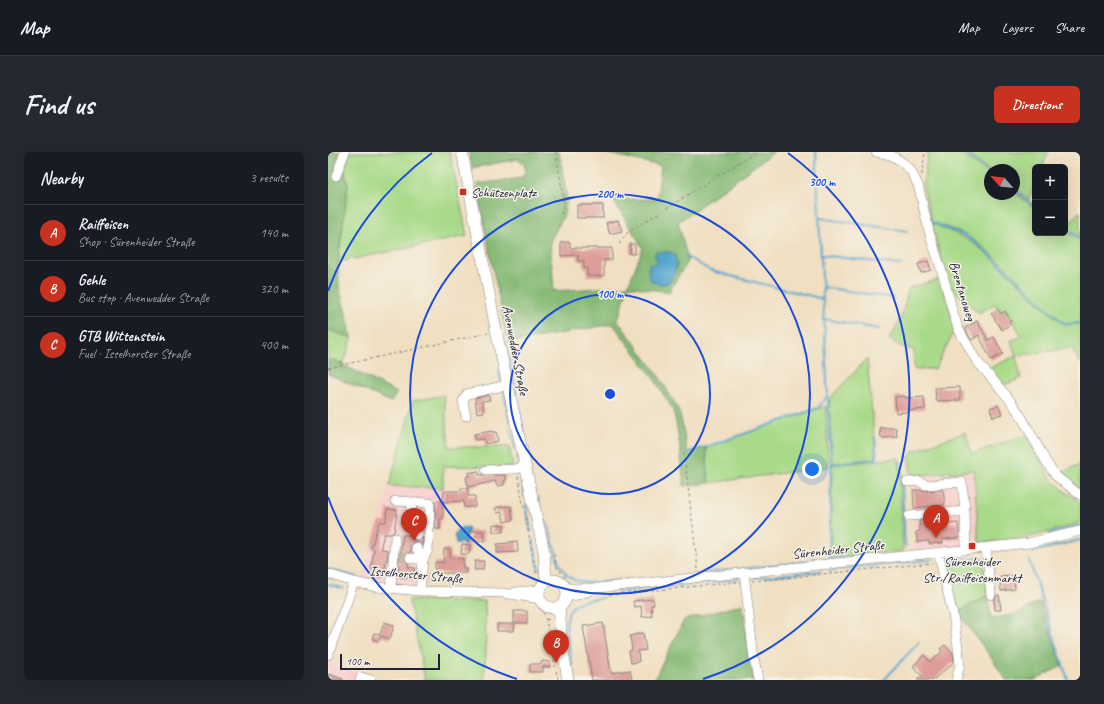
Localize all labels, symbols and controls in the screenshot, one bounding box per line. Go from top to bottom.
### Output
text: Map [20,16,50,40]
text: Map [958,19,980,36]
text: Layers [1002,19,1033,36]
text: Share [1055,19,1084,36]
button: Directions [994,86,1080,123]
text: Find us [24,87,94,122]
north arrow [984,164,1020,200]
map controls [1032,164,1068,236]
button: + [1032,164,1068,200]
text: Nearby [40,168,83,189]
text: 3 results [250,170,288,186]
text: 300 m [809,174,836,190]
place label: Schützenplatz [471,184,538,201]
text: 200 m [597,186,624,202]
marker: Schützenplatz [458,187,468,197]
button: − [1032,200,1068,236]
text: Raiffeisen [78,215,128,234]
text: A [50,225,56,241]
text: 140 m [260,225,288,241]
text: Shop · Sürenheider Straße [78,234,194,250]
street label: Brentanoweg [945,259,980,324]
text: Gehle [78,271,105,290]
text: B [50,281,56,297]
text: 320 m [260,281,288,297]
text: 100 m [597,286,624,302]
text: Bus stop · Avenwedder Straße [78,290,209,306]
street label: Avenwedder Straße [498,304,533,398]
text: GTB Wittenstein [78,327,165,346]
text: C [50,337,56,353]
text: 400 m [260,337,288,353]
text: Fuel · Isselhorster Straße [78,346,191,362]
centre of rings [603,387,617,401]
your location [802,459,822,479]
pin: A [923,505,949,538]
pin: C [401,508,427,541]
street label: Sürenheider Straße [791,536,886,563]
marker: Sürenheider Str./Raiffeisenmarkt [967,541,977,551]
place label: Sürenheider Str./Raiffeisenmarkt [923,553,1024,586]
street label: Isselhorster Straße [369,562,465,587]
pin: B [543,630,569,663]
scale bar [340,652,440,671]
text: 100 m [346,654,370,668]

